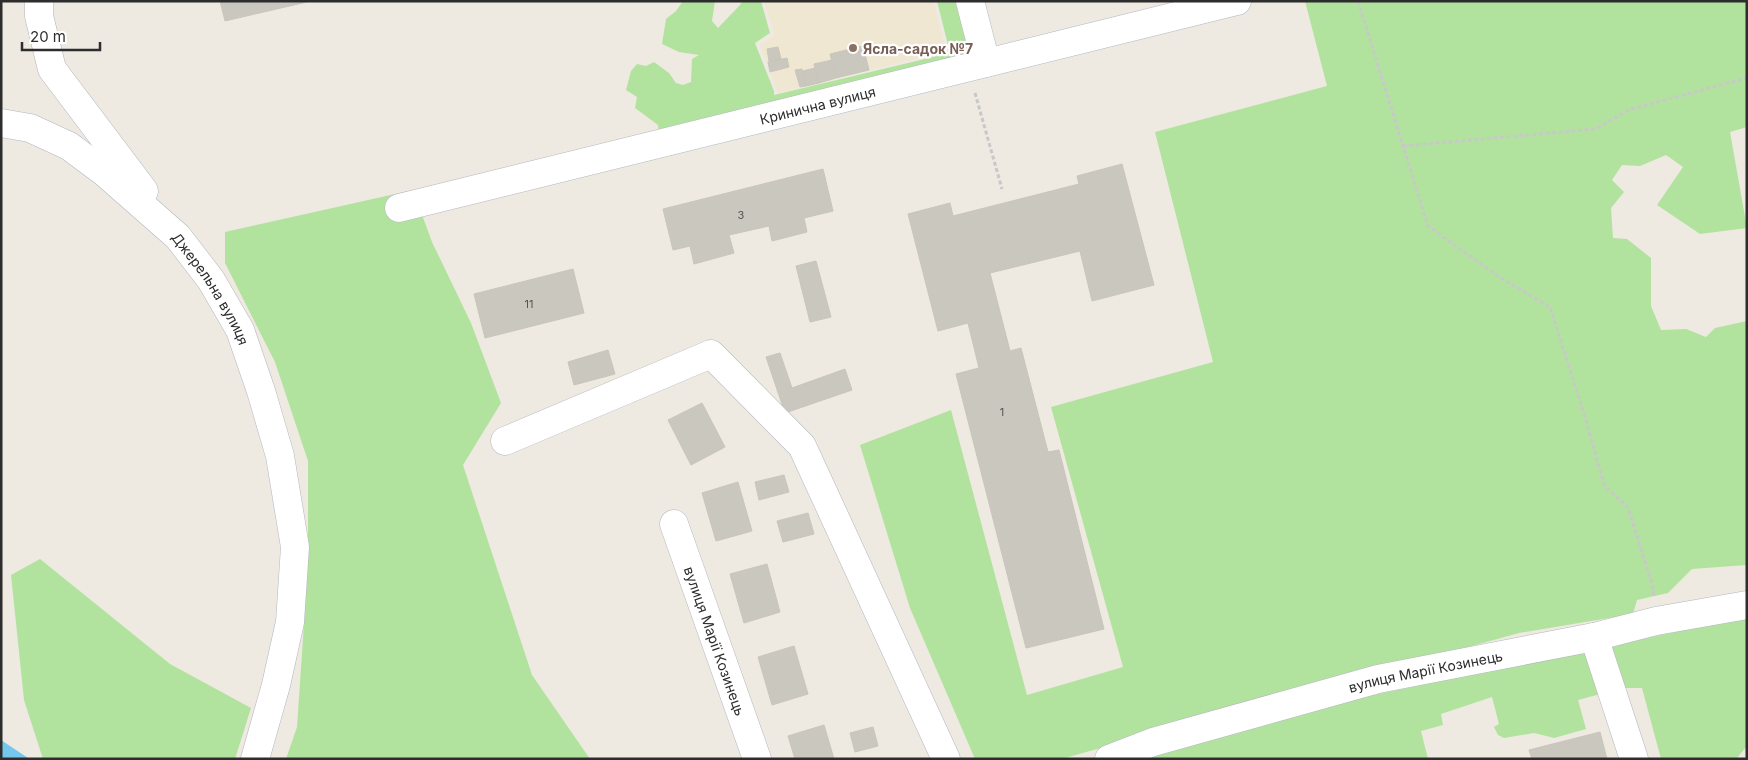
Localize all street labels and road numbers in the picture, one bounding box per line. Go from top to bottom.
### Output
street label: Кринична вулиця [758,82,877,127]
street label: Джерельна вулиця [169,229,253,347]
street label: вулиця Марії Козинець [681,564,750,718]
street label: вулиця Марії Козинець [1346,646,1504,695]

